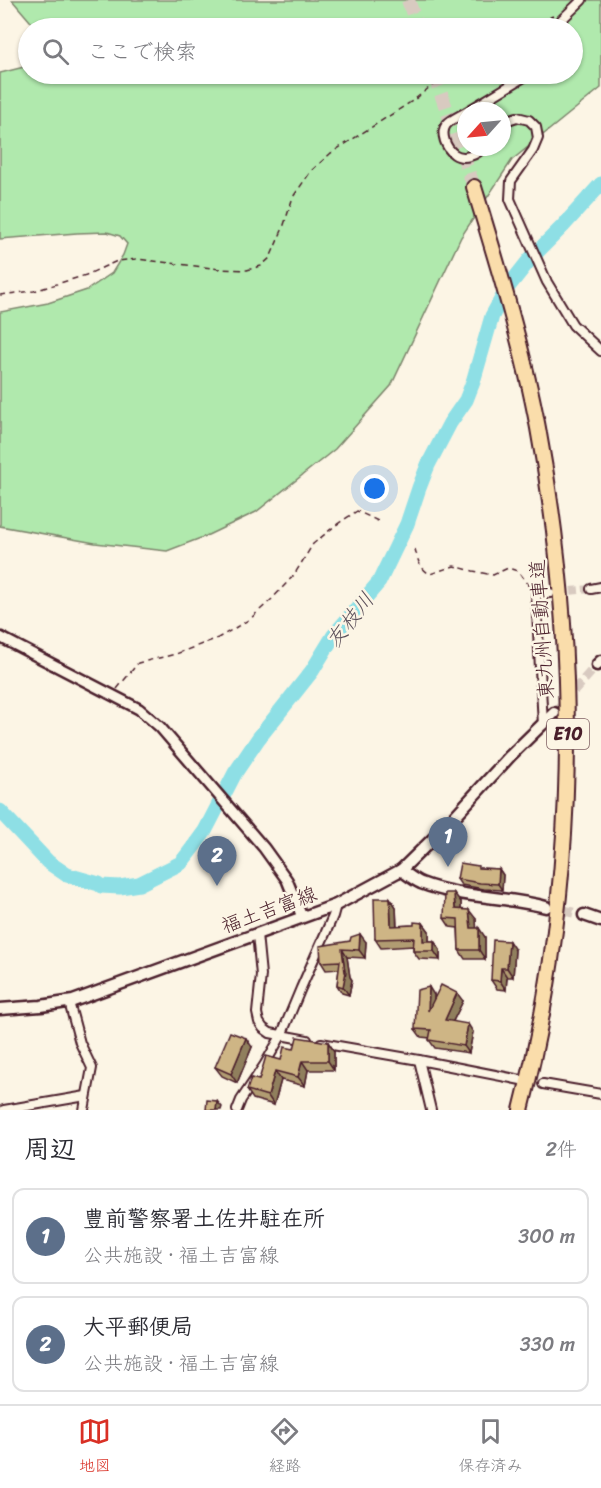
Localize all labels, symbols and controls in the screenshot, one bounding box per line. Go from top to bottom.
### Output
search box [18,18,583,84]
text: ここで検索 [87,32,197,71]
icon: search [39,35,72,68]
north arrow [457,102,511,156]
your location [360,474,389,503]
street label: 東九州自動車道 [520,558,564,700]
water label: 友枝川 [316,583,384,657]
road number: E10 [547,719,589,749]
pin: 1 [428,818,468,867]
pin: 2 [198,836,236,886]
street label: 福土吉富線 [216,876,322,944]
text: 周辺 [24,1126,76,1172]
text: 2件 [545,1132,577,1167]
text: 豊前警察署土佐井駐在所 [83,1199,325,1238]
text: 1 [41,1219,50,1254]
text: 300 m [518,1219,575,1254]
text: 公共施設 · 福土吉富線 [83,1238,279,1273]
text: 大平郵便局 [83,1307,193,1346]
text: 2 [40,1327,51,1362]
text: 330 m [520,1327,575,1362]
text: 公共施設 · 福土吉富線 [83,1346,279,1381]
tab: 地図 [78,1415,111,1480]
tab: 経路 [268,1415,301,1480]
tab: 保存済み [458,1415,522,1480]

